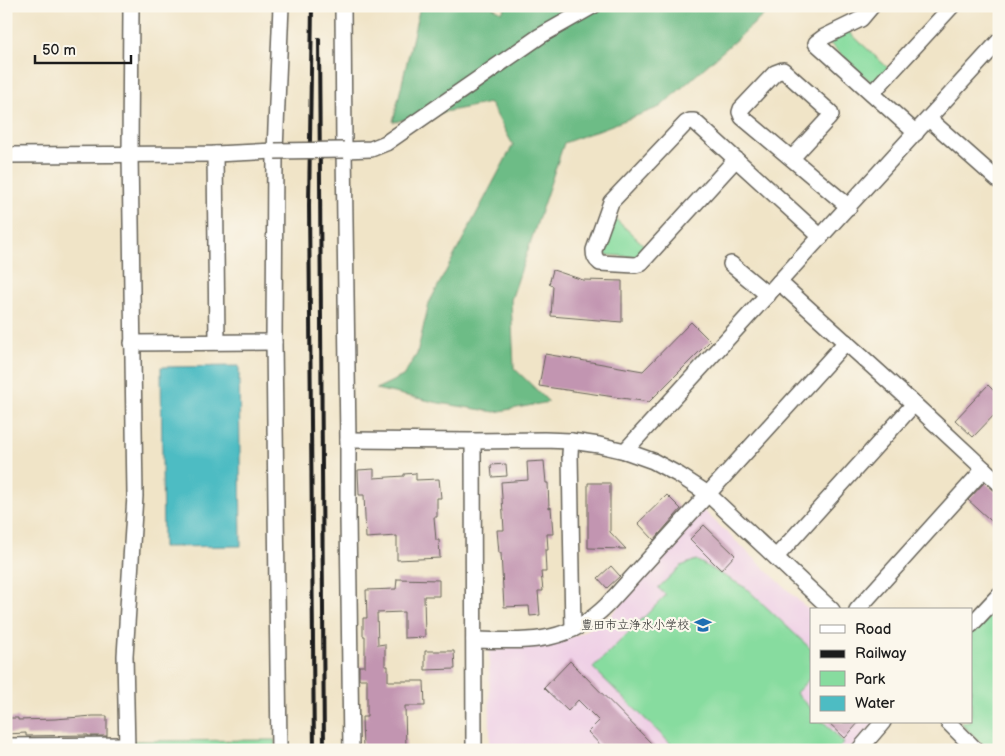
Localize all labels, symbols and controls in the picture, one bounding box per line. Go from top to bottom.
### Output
scale bar [35,32,131,64]
text: 50 m [42,41,76,60]
legend [810,608,972,724]
school or university icon: 豊田市立浄水小学校 [693,615,713,635]
place label: 豊田市立浄水小学校 [581,618,689,633]
text: Road [855,620,891,639]
text: Railway [855,644,906,663]
text: Park [855,670,886,689]
text: Water [855,694,895,713]

